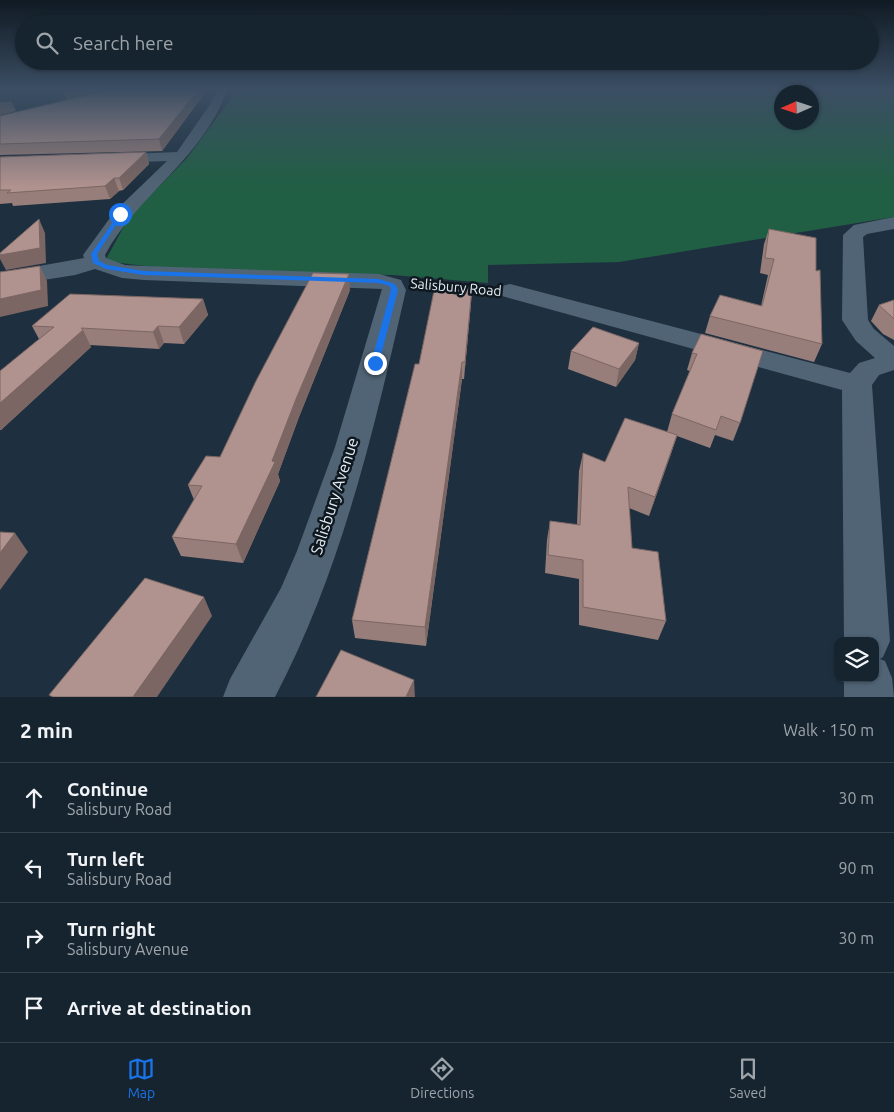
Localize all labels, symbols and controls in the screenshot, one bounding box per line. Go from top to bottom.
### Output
search box [15,15,879,70]
icon: search [33,29,61,57]
text: Search here [73,32,173,54]
north arrow [774,85,819,130]
route start [109,203,132,226]
street label: Salisbury Road [410,275,502,299]
route end [364,352,387,375]
street label: Salisbury Avenue [307,435,361,557]
map controls [834,637,879,682]
button: layers [834,637,879,682]
text: 2 min [20,718,73,742]
text: Walk · 150 m [783,721,874,739]
text: Continue [67,778,148,800]
icon: ahead [20,784,48,812]
text: 30 m [838,789,874,807]
text: Salisbury Road [67,800,172,818]
text: Turn left [67,848,145,870]
icon: left [20,854,48,882]
text: 90 m [838,859,874,877]
text: Salisbury Road [67,870,172,888]
text: Turn right [67,918,155,940]
icon: right [20,924,48,952]
text: 30 m [838,929,874,947]
text: Salisbury Avenue [67,940,189,958]
icon: arrive [20,994,48,1022]
text: Arrive at destination [67,997,252,1019]
tab: Map [127,1055,155,1101]
tab: Directions [410,1055,474,1101]
tab: Saved [729,1055,767,1101]

